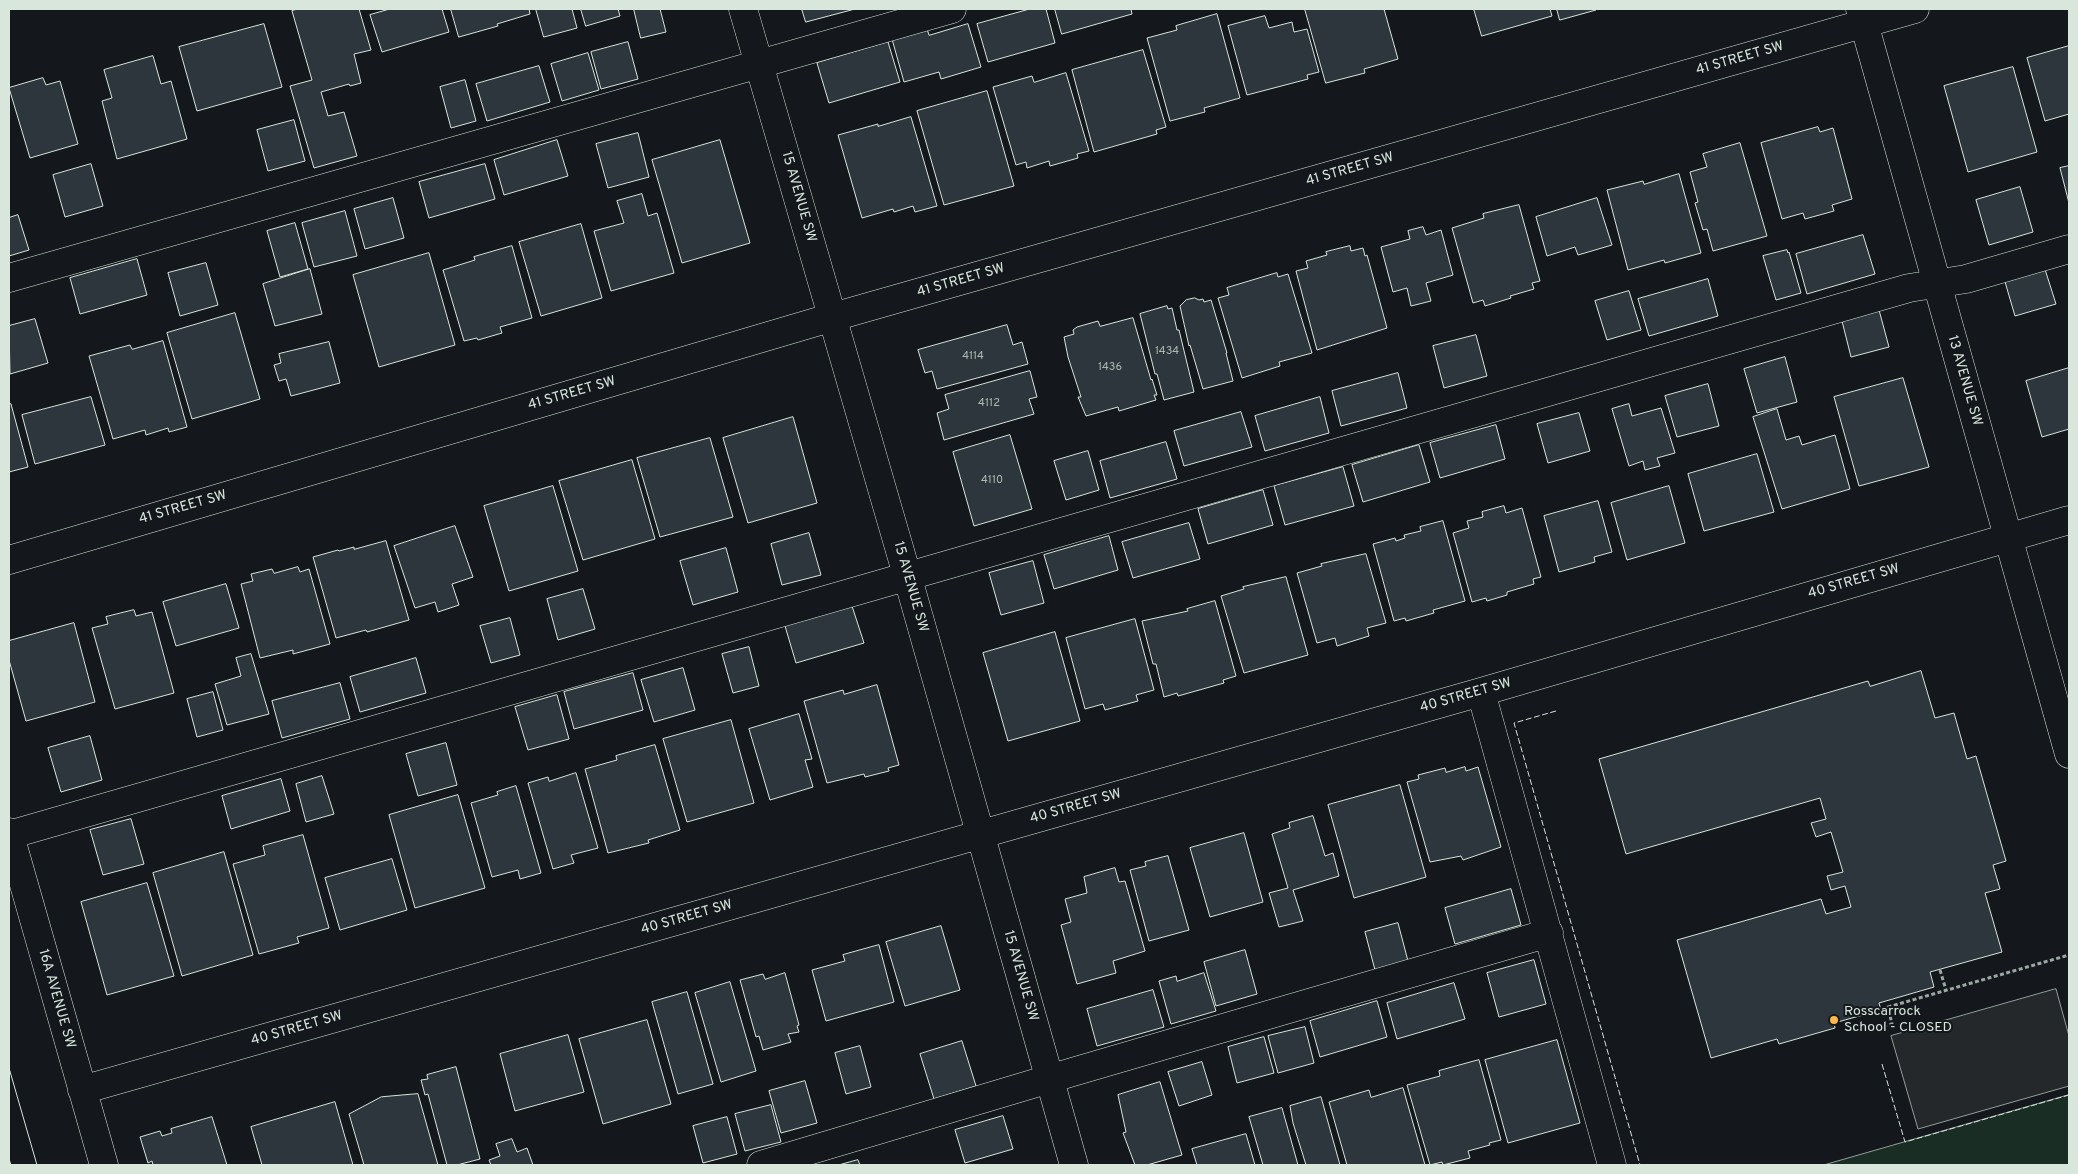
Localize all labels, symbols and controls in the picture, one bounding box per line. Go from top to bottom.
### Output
street label: 41 STREET SW [1694,38,1786,80]
street label: 41 STREET SW [1304,149,1396,191]
street label: 15 AVENUE SW [777,150,819,244]
street label: 41 STREET SW [915,260,1007,302]
street label: 13 AVENUE SW [1943,334,1985,428]
house number: 1434 [1155,345,1179,359]
house number: 4114 [962,350,984,364]
house number: 1436 [1098,361,1122,375]
street label: 41 STREET SW [526,373,618,415]
house number: 4112 [978,397,1000,411]
house number: 4110 [981,474,1003,488]
street label: 41 STREET SW [137,487,229,529]
street label: 15 AVENUE SW [889,540,931,634]
street label: 40 STREET SW [1806,561,1902,603]
street label: 40 STREET SW [1418,675,1514,717]
street label: 40 STREET SW [1028,786,1124,828]
street label: 40 STREET SW [639,897,735,939]
street label: 15 AVENUE SW [999,929,1041,1023]
street label: 16A AVENUE SW [34,947,78,1051]
place label: Rosscarrock School - CLOSED [1844,1004,1952,1036]
street label: 40 STREET SW [249,1008,345,1050]
marker: Rosscarrock School - CLOSED [1828,1014,1840,1026]

